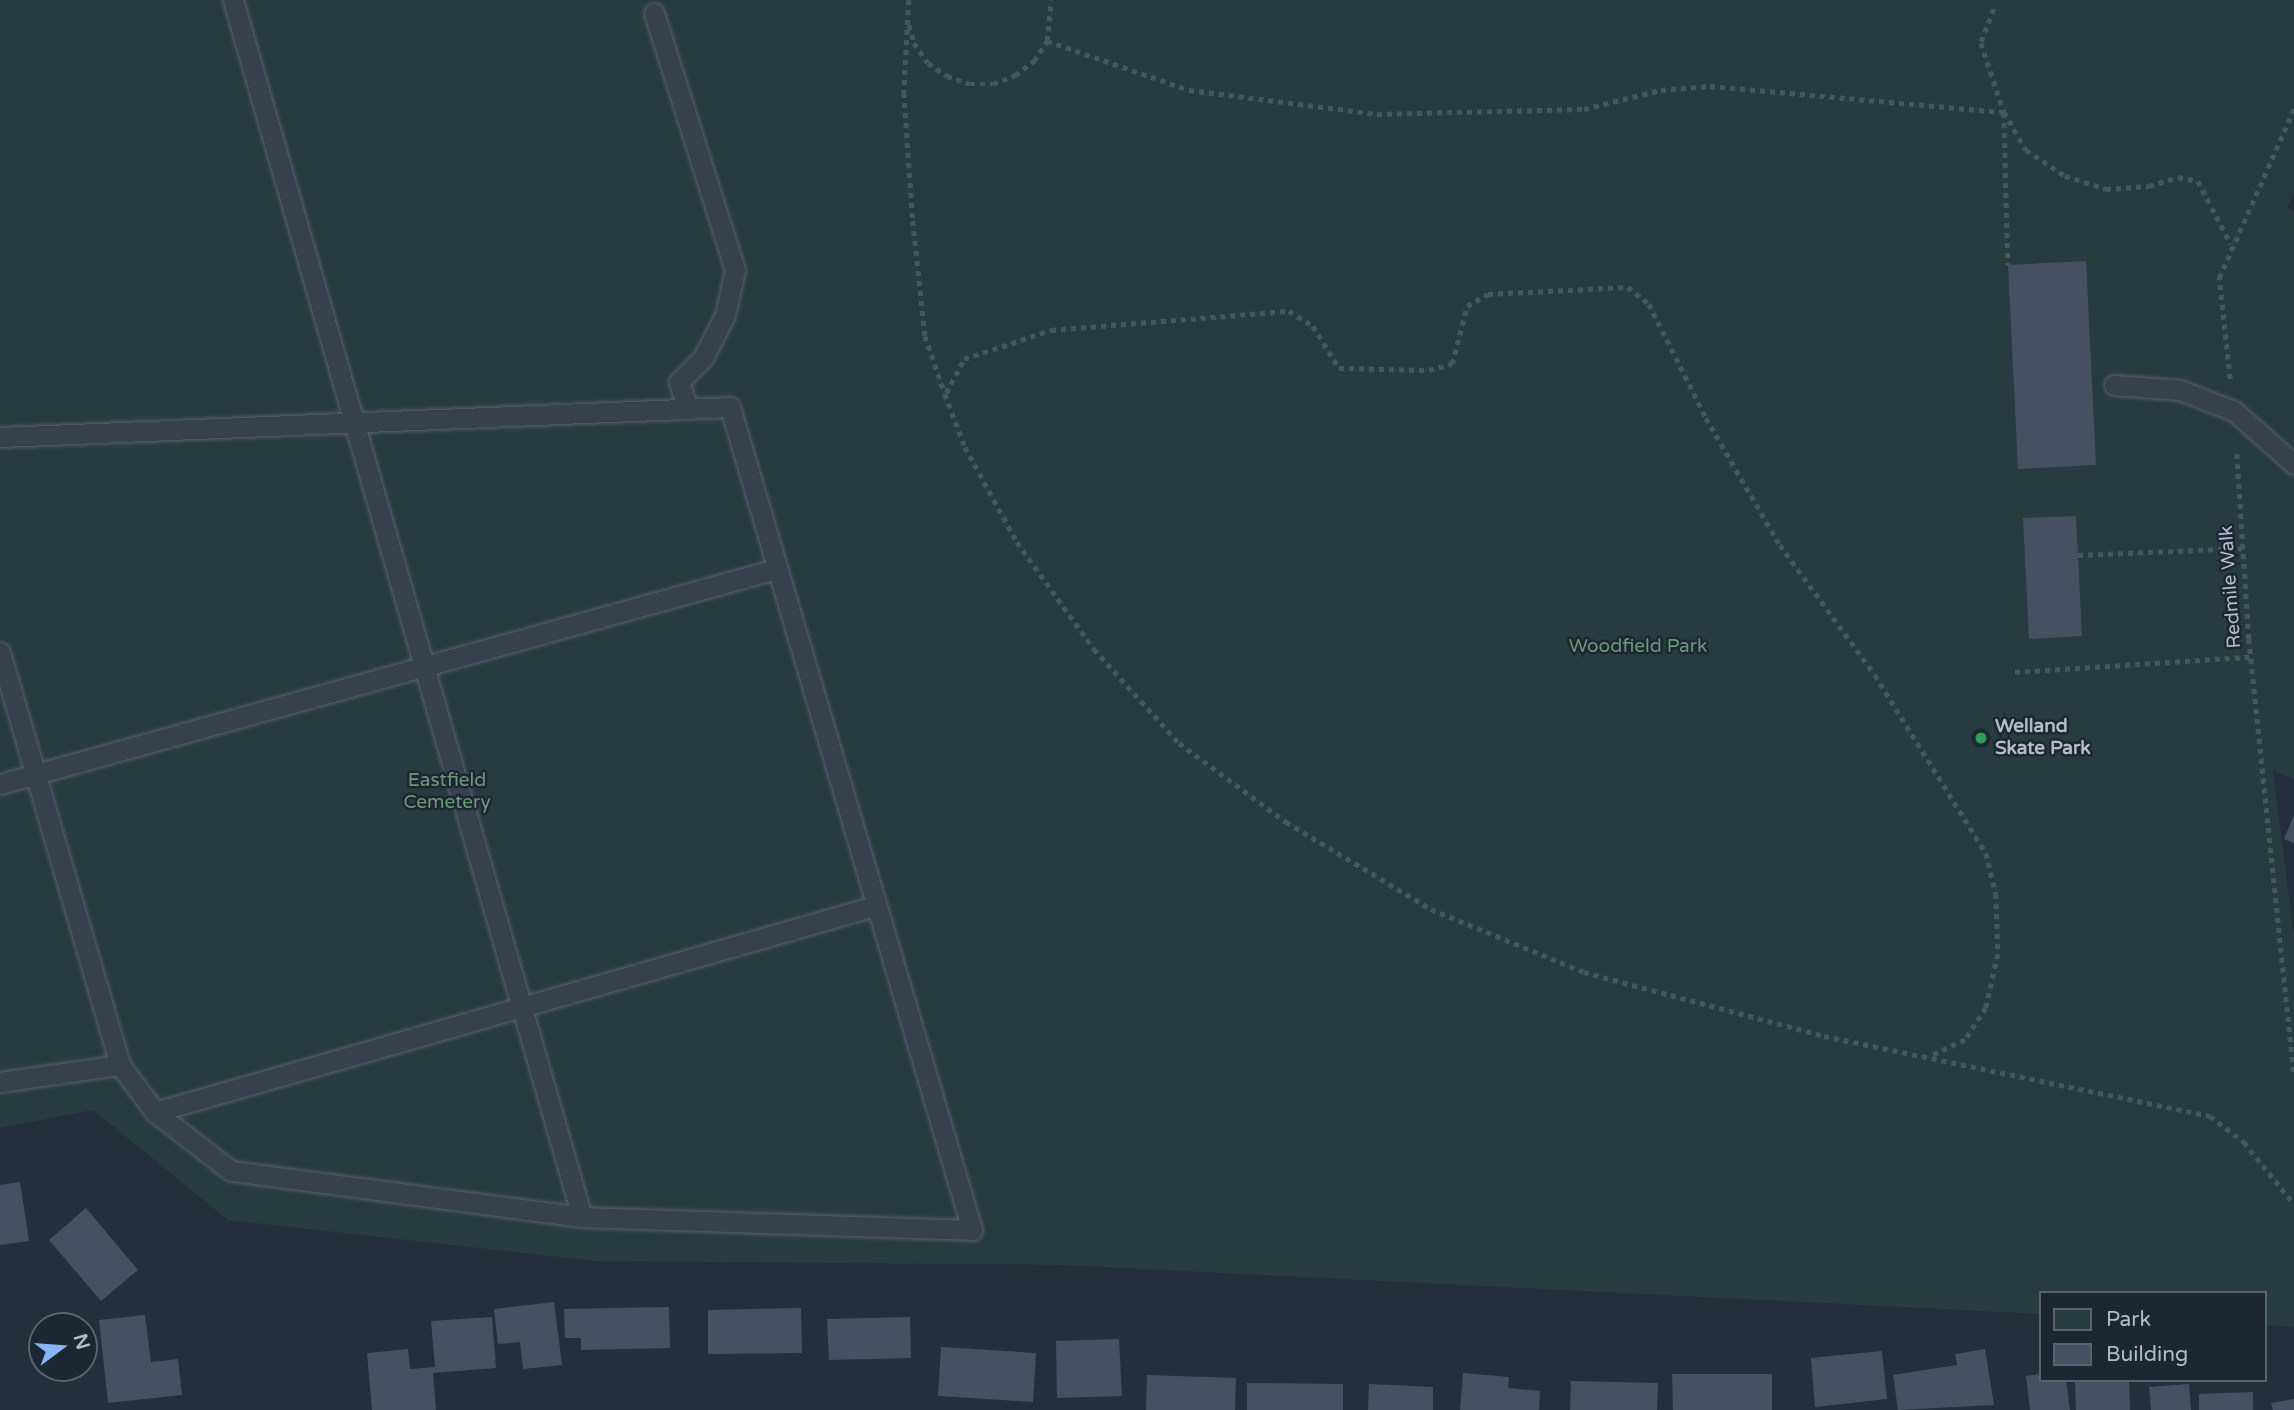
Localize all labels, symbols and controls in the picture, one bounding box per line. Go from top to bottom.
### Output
street label: Redmile Walk [2215,525,2247,649]
park label: Woodfield Park [1569,636,1707,658]
place label: Welland Skate Park [1995,716,2091,760]
marker: Welland Skate Park [1973,730,1989,746]
park label: Eastfield Cemetery [403,770,491,814]
legend [2038,1291,2266,1382]
text: Park [2106,1307,2151,1332]
north arrow [28,1312,98,1382]
text: N [69,1331,94,1352]
text: Building [2106,1342,2188,1367]

